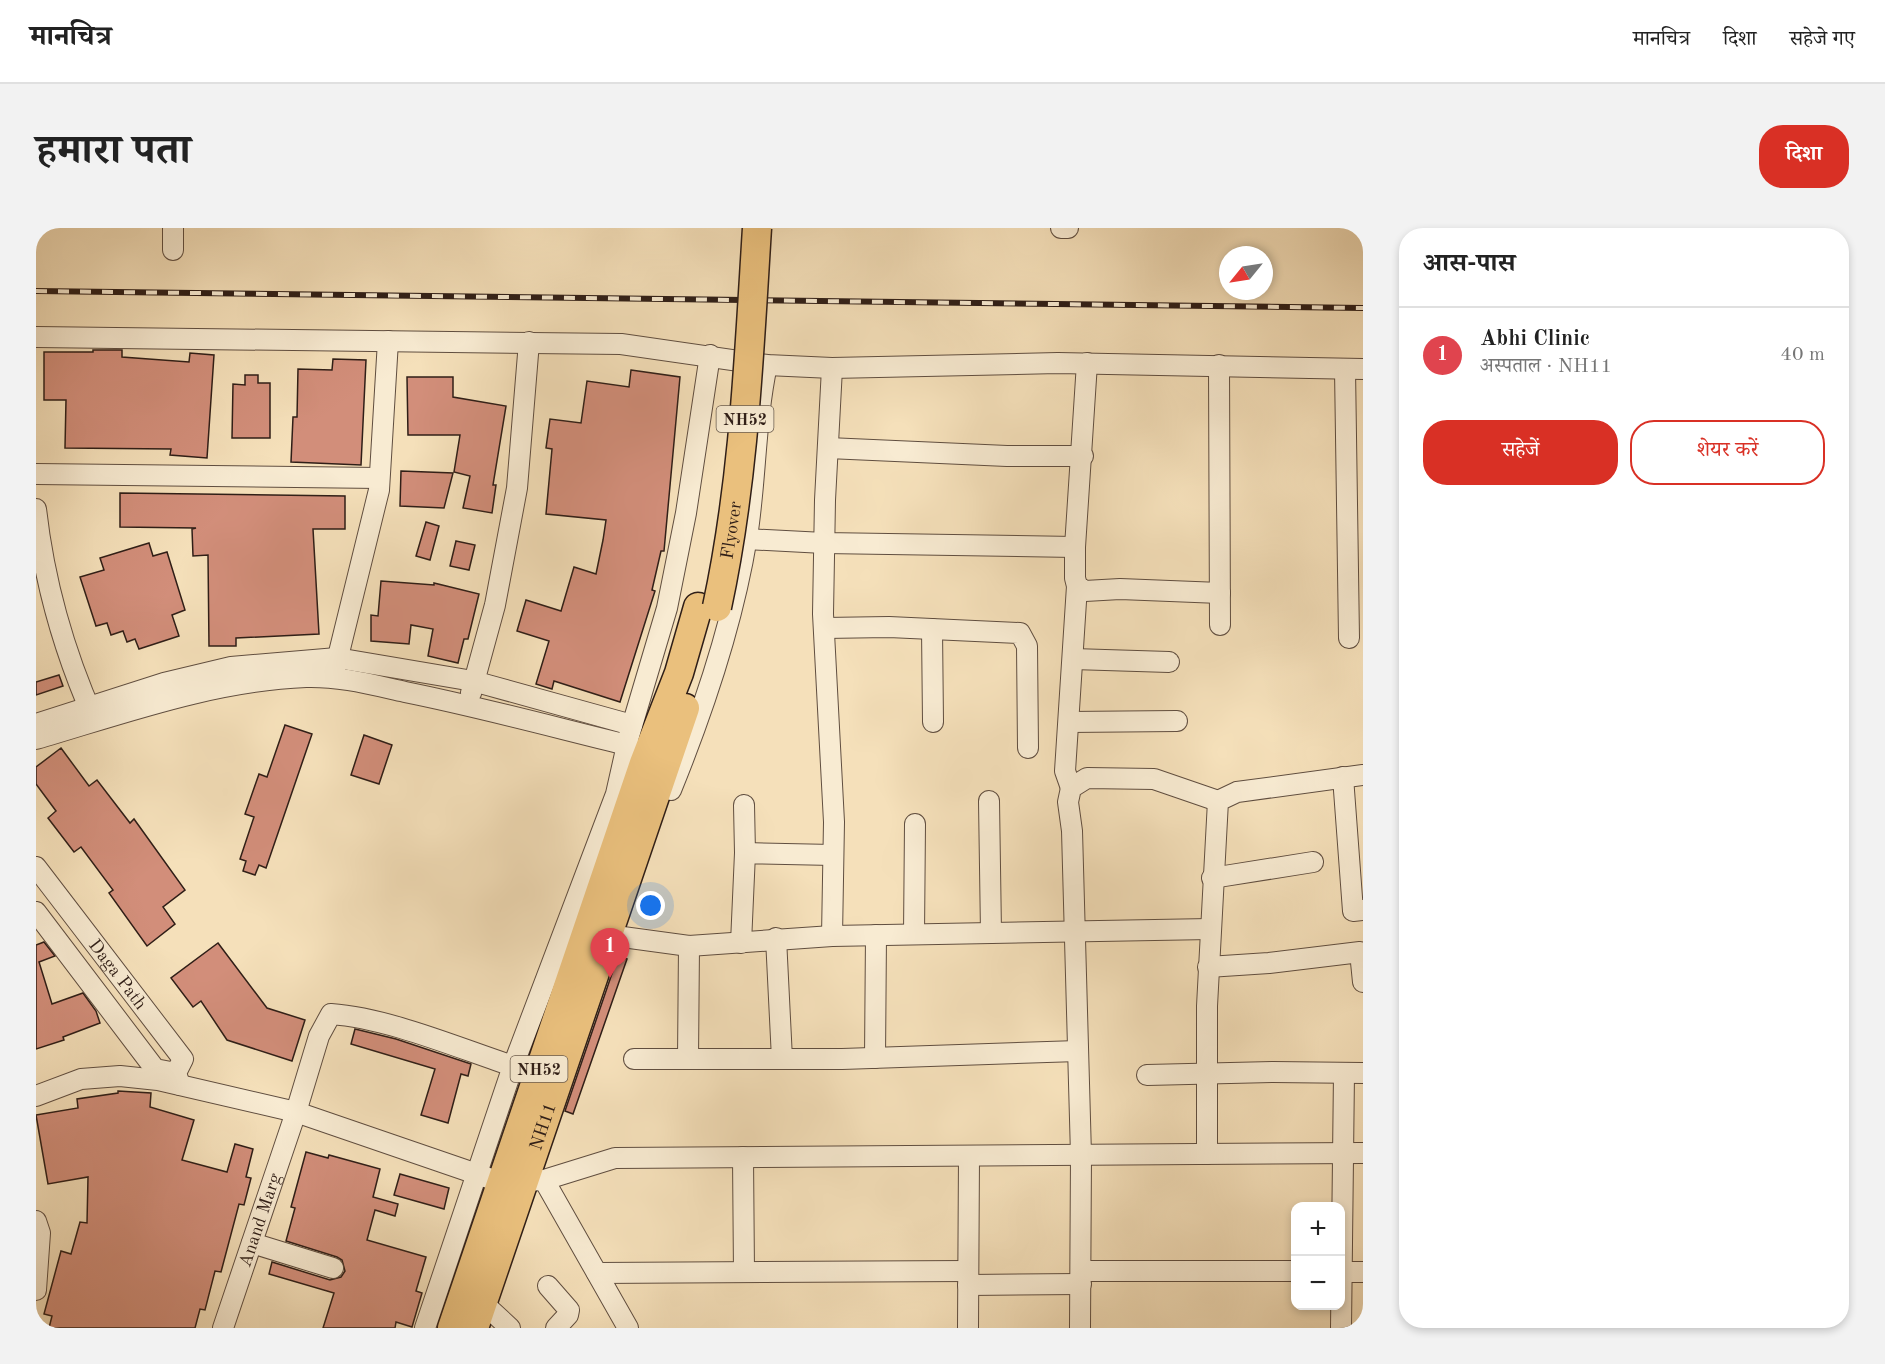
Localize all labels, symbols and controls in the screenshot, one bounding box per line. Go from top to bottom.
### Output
text: मानचित्र [30,24,112,52]
text: मानचित्र [1633,29,1690,50]
text: दिशा [1723,29,1756,50]
text: सहेजे गए [1789,29,1855,50]
button: दिशा [1759,125,1849,188]
text: हमारा पता [36,131,191,173]
north arrow [1219,246,1273,300]
text: आस-पास [1423,251,1515,277]
text: Abhi Clinic [1480,328,1590,350]
text: 1 [1437,345,1448,365]
text: 40 m [1780,345,1825,365]
text: अस्पताल · NH11 [1480,357,1612,377]
road number: NH52 [716,406,774,432]
button: सहेजें [1423,420,1618,485]
button: शेयर करें [1630,420,1825,485]
street label: Flyover [718,500,745,561]
your location [636,891,665,920]
pin: 1 [590,928,630,978]
street label: Daga Path [85,936,150,1013]
road number: NH52 [510,1056,568,1082]
street label: NH11 [527,1101,560,1153]
street label: Anand Marg [236,1171,285,1269]
map controls [1291,1202,1345,1310]
button: + [1291,1202,1345,1256]
button: − [1291,1256,1345,1310]

